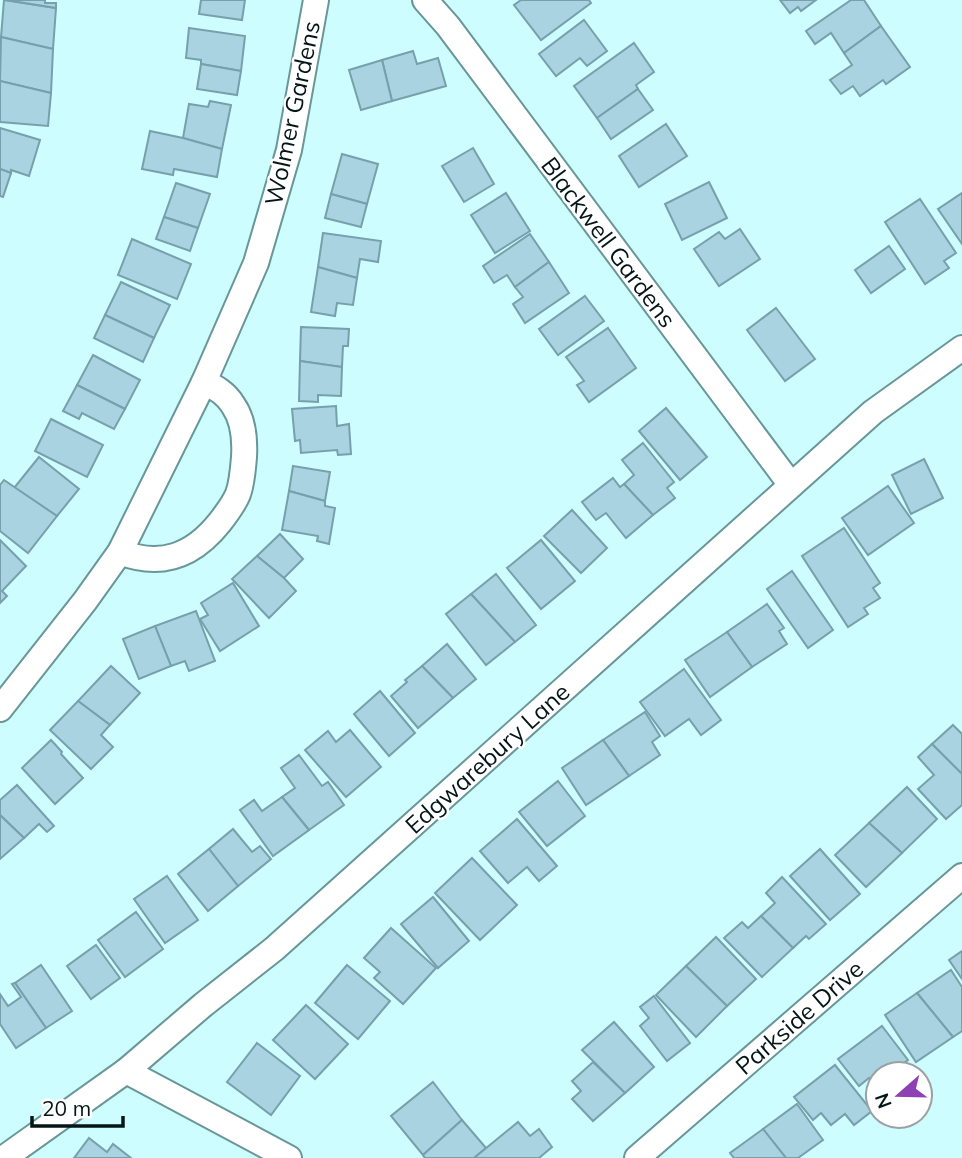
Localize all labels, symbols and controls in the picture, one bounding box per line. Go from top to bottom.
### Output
street label: Wolmer Gardens [258,18,326,208]
street label: Blackwell Gardens [535,151,683,333]
street label: Edgwarebury Lane [399,676,575,840]
street label: Parkside Drive [729,953,869,1081]
north arrow [864,1060,934,1130]
scale bar [32,1084,122,1128]
text: N [869,1090,897,1112]
text: 20 m [42,1095,91,1121]

